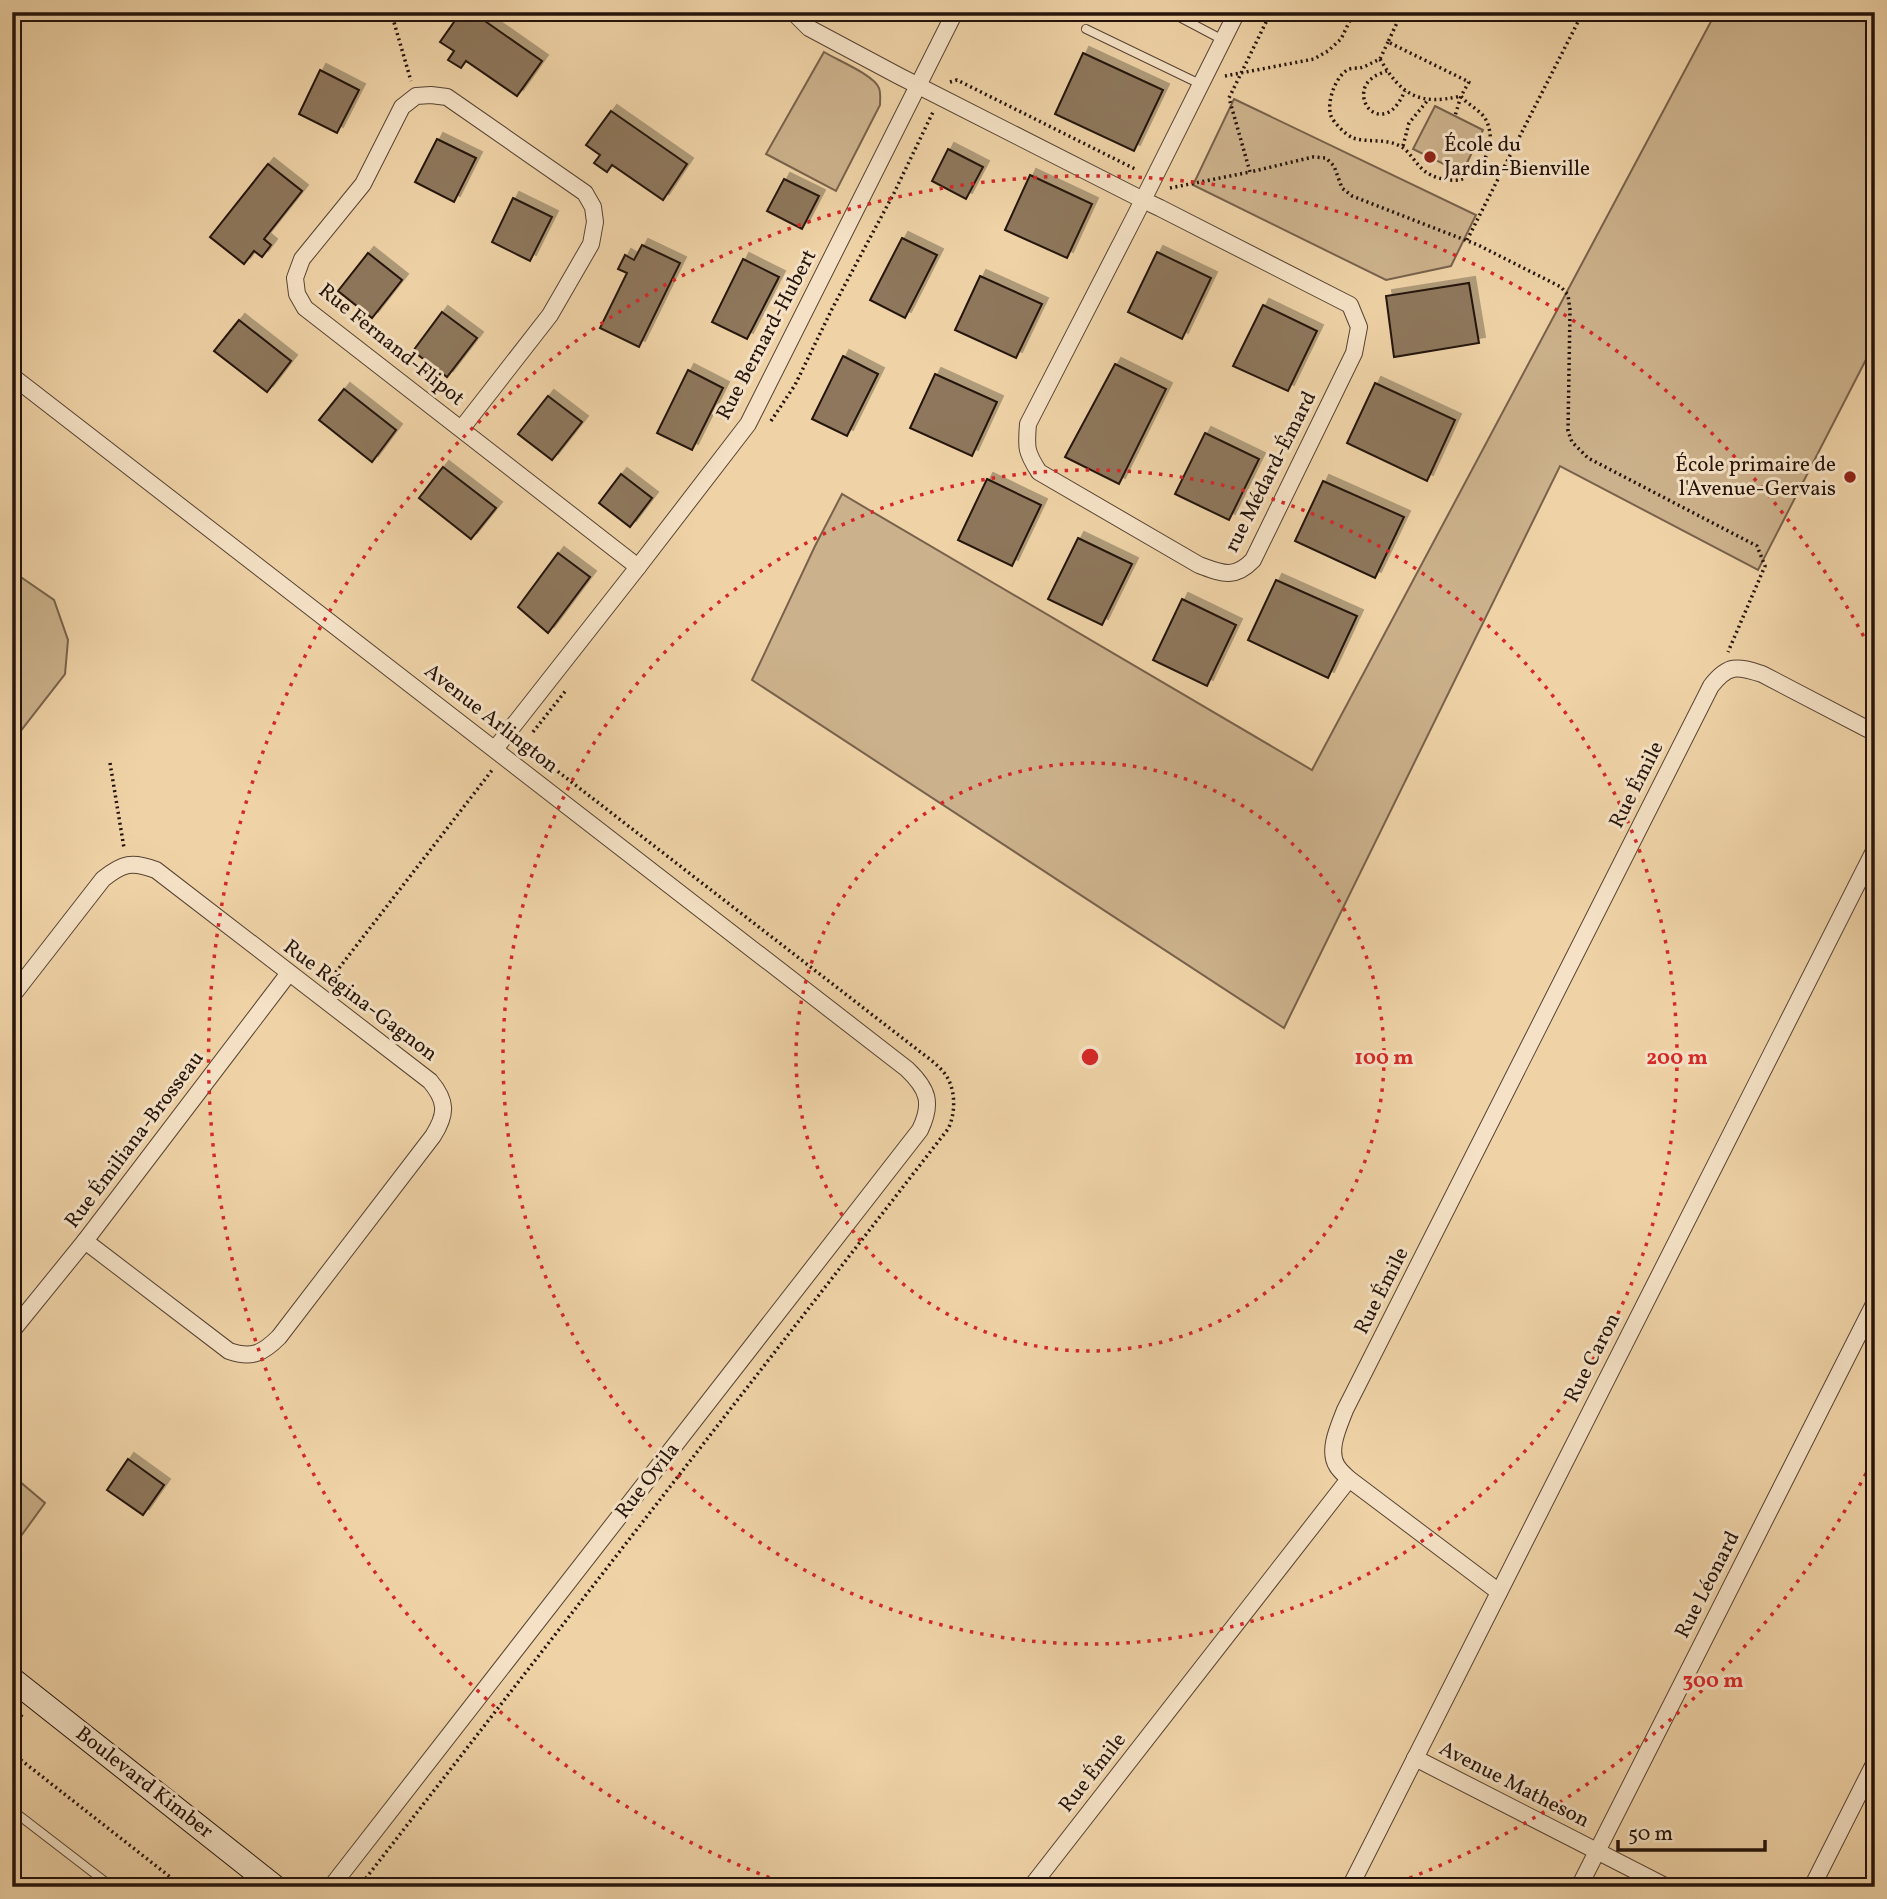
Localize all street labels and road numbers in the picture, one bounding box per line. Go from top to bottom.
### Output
street label: Rue Bernard-Hubert [710,245,824,425]
street label: Rue Fernand-Flipot [312,277,470,413]
street label: rue Médard-Émard [1218,386,1324,558]
street label: Avenue Arlington [418,657,564,781]
street label: Rue Émile [1603,736,1671,834]
street label: Rue Régina-Gagnon [277,933,443,1069]
street label: Rue Émiliana-Brosseau [59,1045,211,1235]
street label: Rue Émile [1348,1242,1416,1340]
street label: Rue Caron [1558,1308,1628,1408]
street label: Rue Ovila [609,1437,687,1525]
street label: Rue Léonard [1669,1526,1747,1644]
street label: Boulevard Kimber [69,1720,219,1846]
street label: Rue Émile [1053,1727,1133,1819]
street label: Avenue Matheson [1434,1735,1594,1835]

